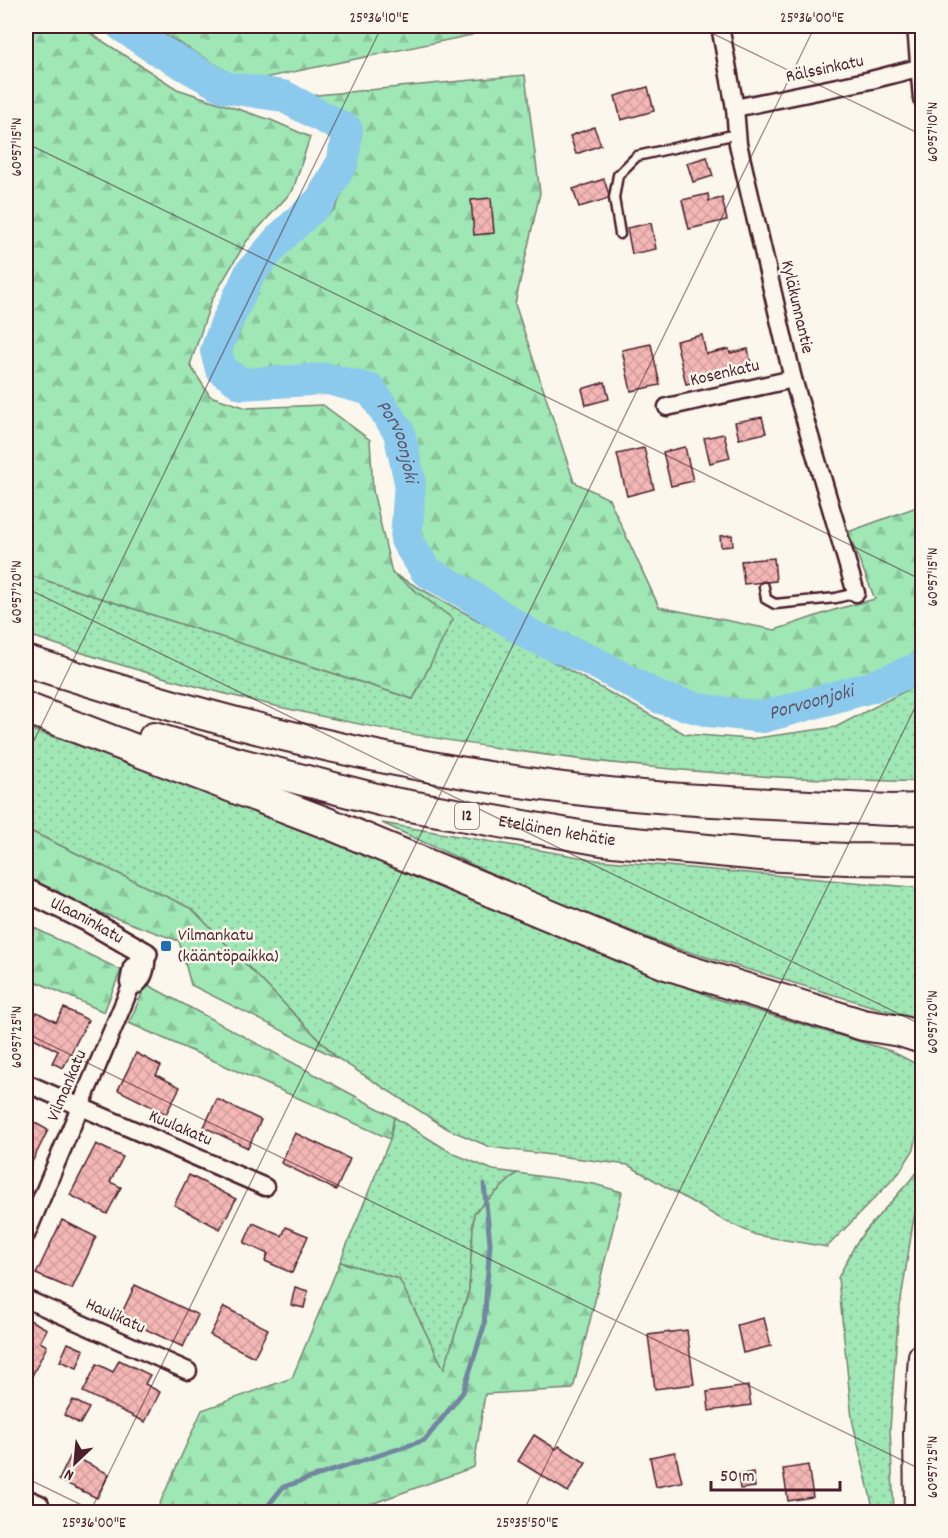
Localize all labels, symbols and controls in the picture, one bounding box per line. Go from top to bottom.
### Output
text: 25°36'10"E [350,8,409,30]
text: 25°36'00"E [780,8,844,30]
street label: Rälssinkatu [784,50,866,90]
text: 60°57'10"N [923,102,945,162]
text: 60°57'15"N [7,118,29,176]
street label: Kyläkunnantie [773,258,819,356]
street label: Kosenkatu [688,354,762,394]
water label: Porvoonjoki [368,395,424,489]
text: 60°57'15"N [923,548,945,606]
text: 60°57'20"N [7,560,29,624]
water label: Porvoonjoki [766,678,860,729]
road number: 12 [455,803,479,829]
street label: Eteläinen kehätie [496,809,616,854]
street label: Ulaaninkatu [46,891,128,951]
place label: Vilmankatu (kääntöpaikka) [178,924,279,970]
marker: Vilmankatu (kääntöpaikka) [159,939,173,953]
text: 60°57'20"N [923,990,945,1054]
text: 60°57'25"N [7,1006,29,1068]
street label: Vilmankatu [42,1046,94,1126]
street label: Kuulakatu [144,1104,216,1154]
street label: Haulikatu [81,1293,149,1341]
north arrow [45,1433,105,1493]
text: 60°57'25"N [923,1436,945,1498]
scale bar [711,1454,840,1492]
text: N [61,1462,78,1486]
text: 50 m [720,1465,755,1490]
text: 25°36'00"E [62,1513,126,1535]
text: 25°35'50"E [496,1513,558,1535]

